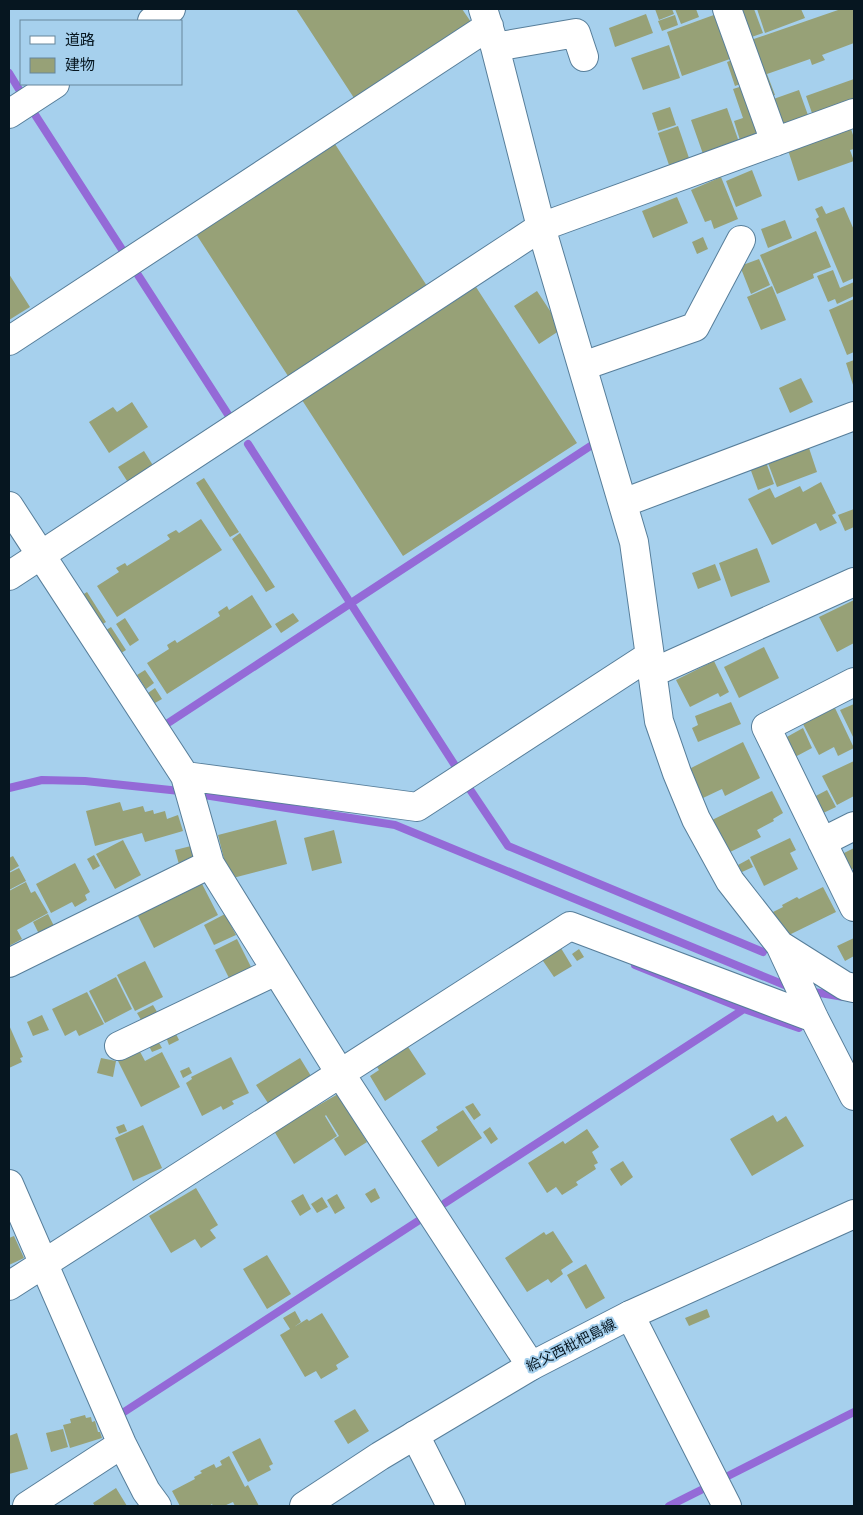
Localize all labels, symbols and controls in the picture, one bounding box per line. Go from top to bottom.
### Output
legend [20,20,182,85]
text: 道路 [65,30,95,51]
text: 建物 [65,55,95,76]
street label: 給父西枇杷島線 [523,1315,620,1377]

